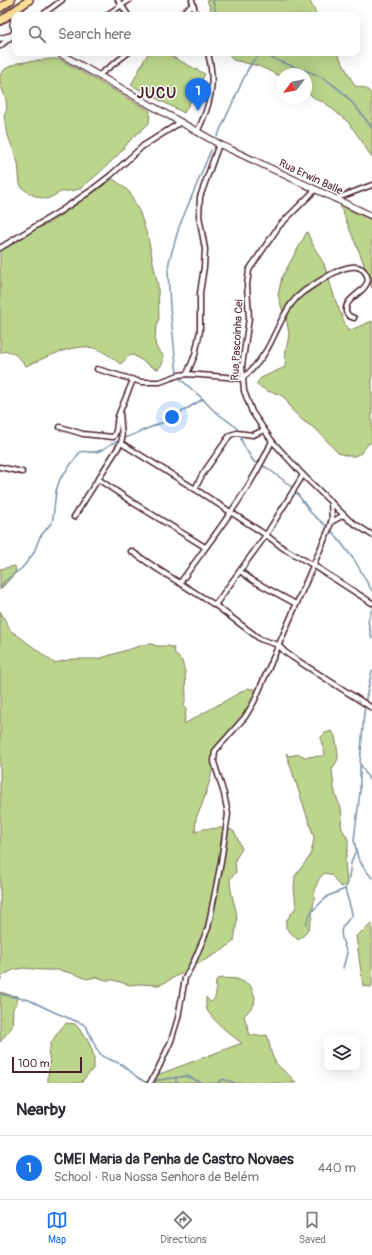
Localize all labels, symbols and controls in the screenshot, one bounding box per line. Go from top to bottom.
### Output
search box [12,12,360,56]
icon: search [26,23,48,45]
text: Search here [58,25,131,44]
north arrow [276,68,312,104]
pin: 1 [185,78,211,111]
district label: JUCU [137,84,177,103]
street label: Rua Erwin Balle [277,157,346,198]
street label: Rua Pascoinha Cei [228,299,246,381]
your location [162,407,182,427]
map controls [324,1035,360,1071]
button: layers [324,1035,360,1071]
scale bar [12,1055,82,1074]
text: 100 m [18,1057,49,1070]
text: Nearby [16,1099,65,1120]
text: CMEI Maria da Penha de Castro Novaes [54,1150,294,1169]
text: 1 [26,1160,32,1176]
text: 440 m [318,1160,356,1176]
text: School · Rua Nossa Senhora de Belém [54,1169,259,1185]
tab: Map [46,1209,68,1246]
tab: Directions [160,1209,207,1246]
tab: Saved [299,1209,326,1246]

